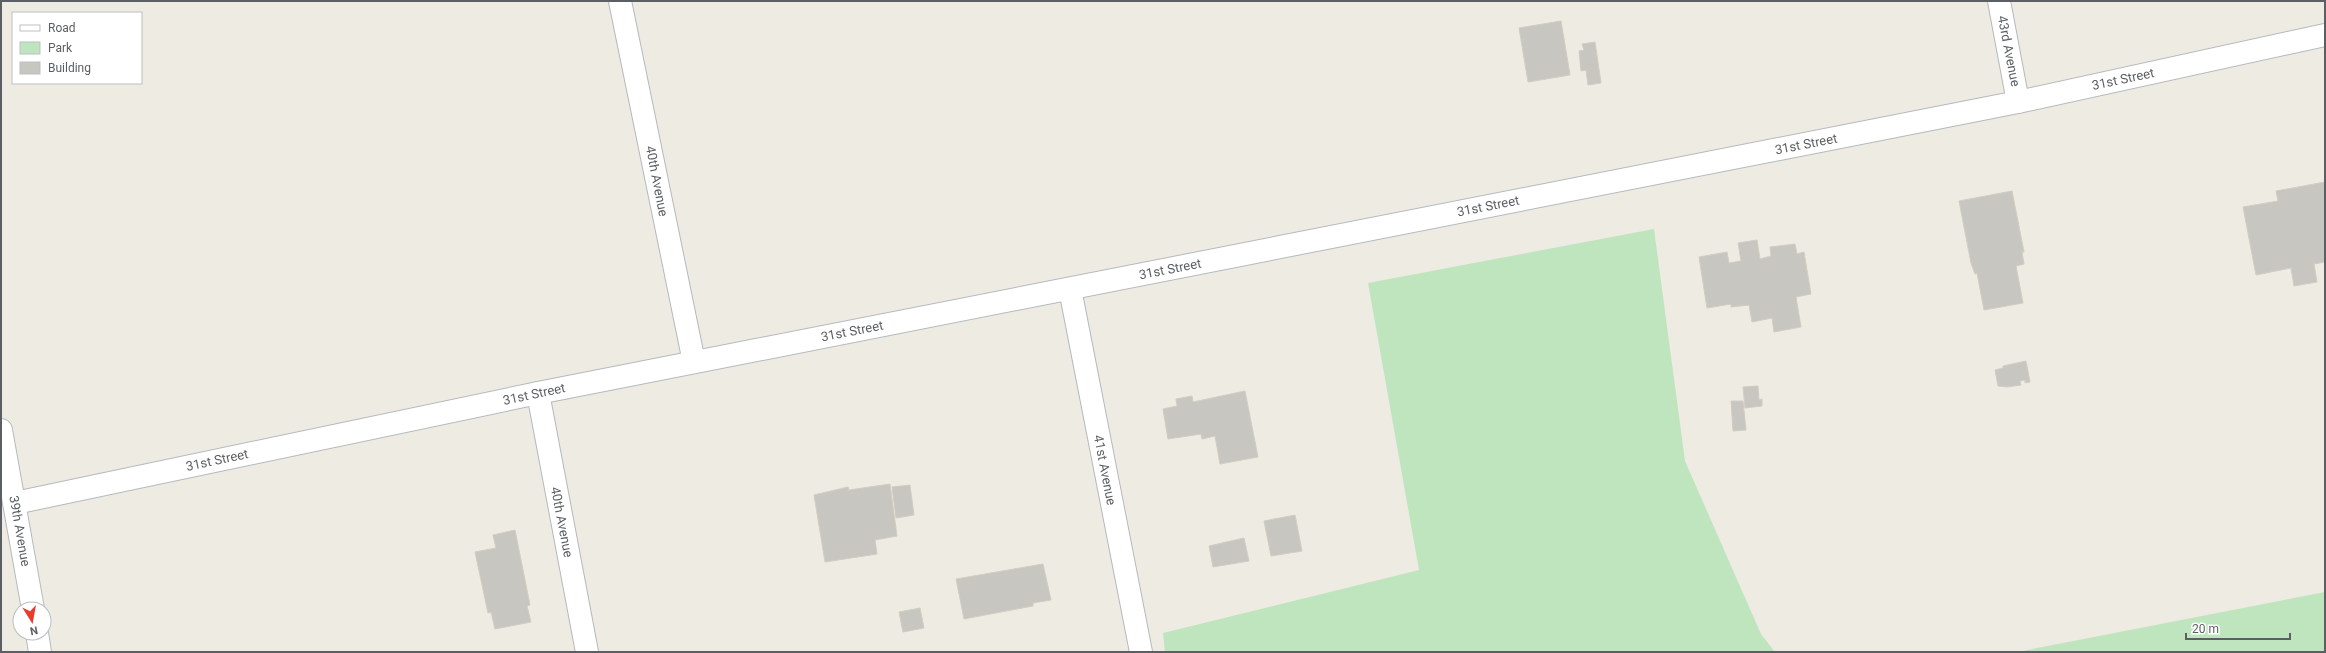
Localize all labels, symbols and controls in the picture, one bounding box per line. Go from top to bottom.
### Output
legend [12,12,142,84]
street label: 43rd Avenue [1995,14,2023,88]
text: Road [48,21,76,35]
text: Park [48,41,73,55]
text: Building [48,61,91,75]
street label: 31st Street [2091,65,2155,93]
street label: 31st Street [1774,131,1838,157]
street label: 40th Avenue [643,144,671,218]
street label: 31st Street [1456,193,1520,219]
street label: 31st Street [1138,256,1202,282]
street label: 31st Street [820,318,884,344]
street label: 31st Street [502,380,566,408]
street label: 41st Avenue [1091,434,1119,507]
street label: 31st Street [185,446,249,474]
street label: 40th Avenue [548,485,576,559]
street label: 39th Avenue [6,494,34,568]
north arrow [12,601,52,641]
scale bar [2186,615,2290,641]
text: 20 m [2192,622,2219,636]
text: N [29,623,39,637]

